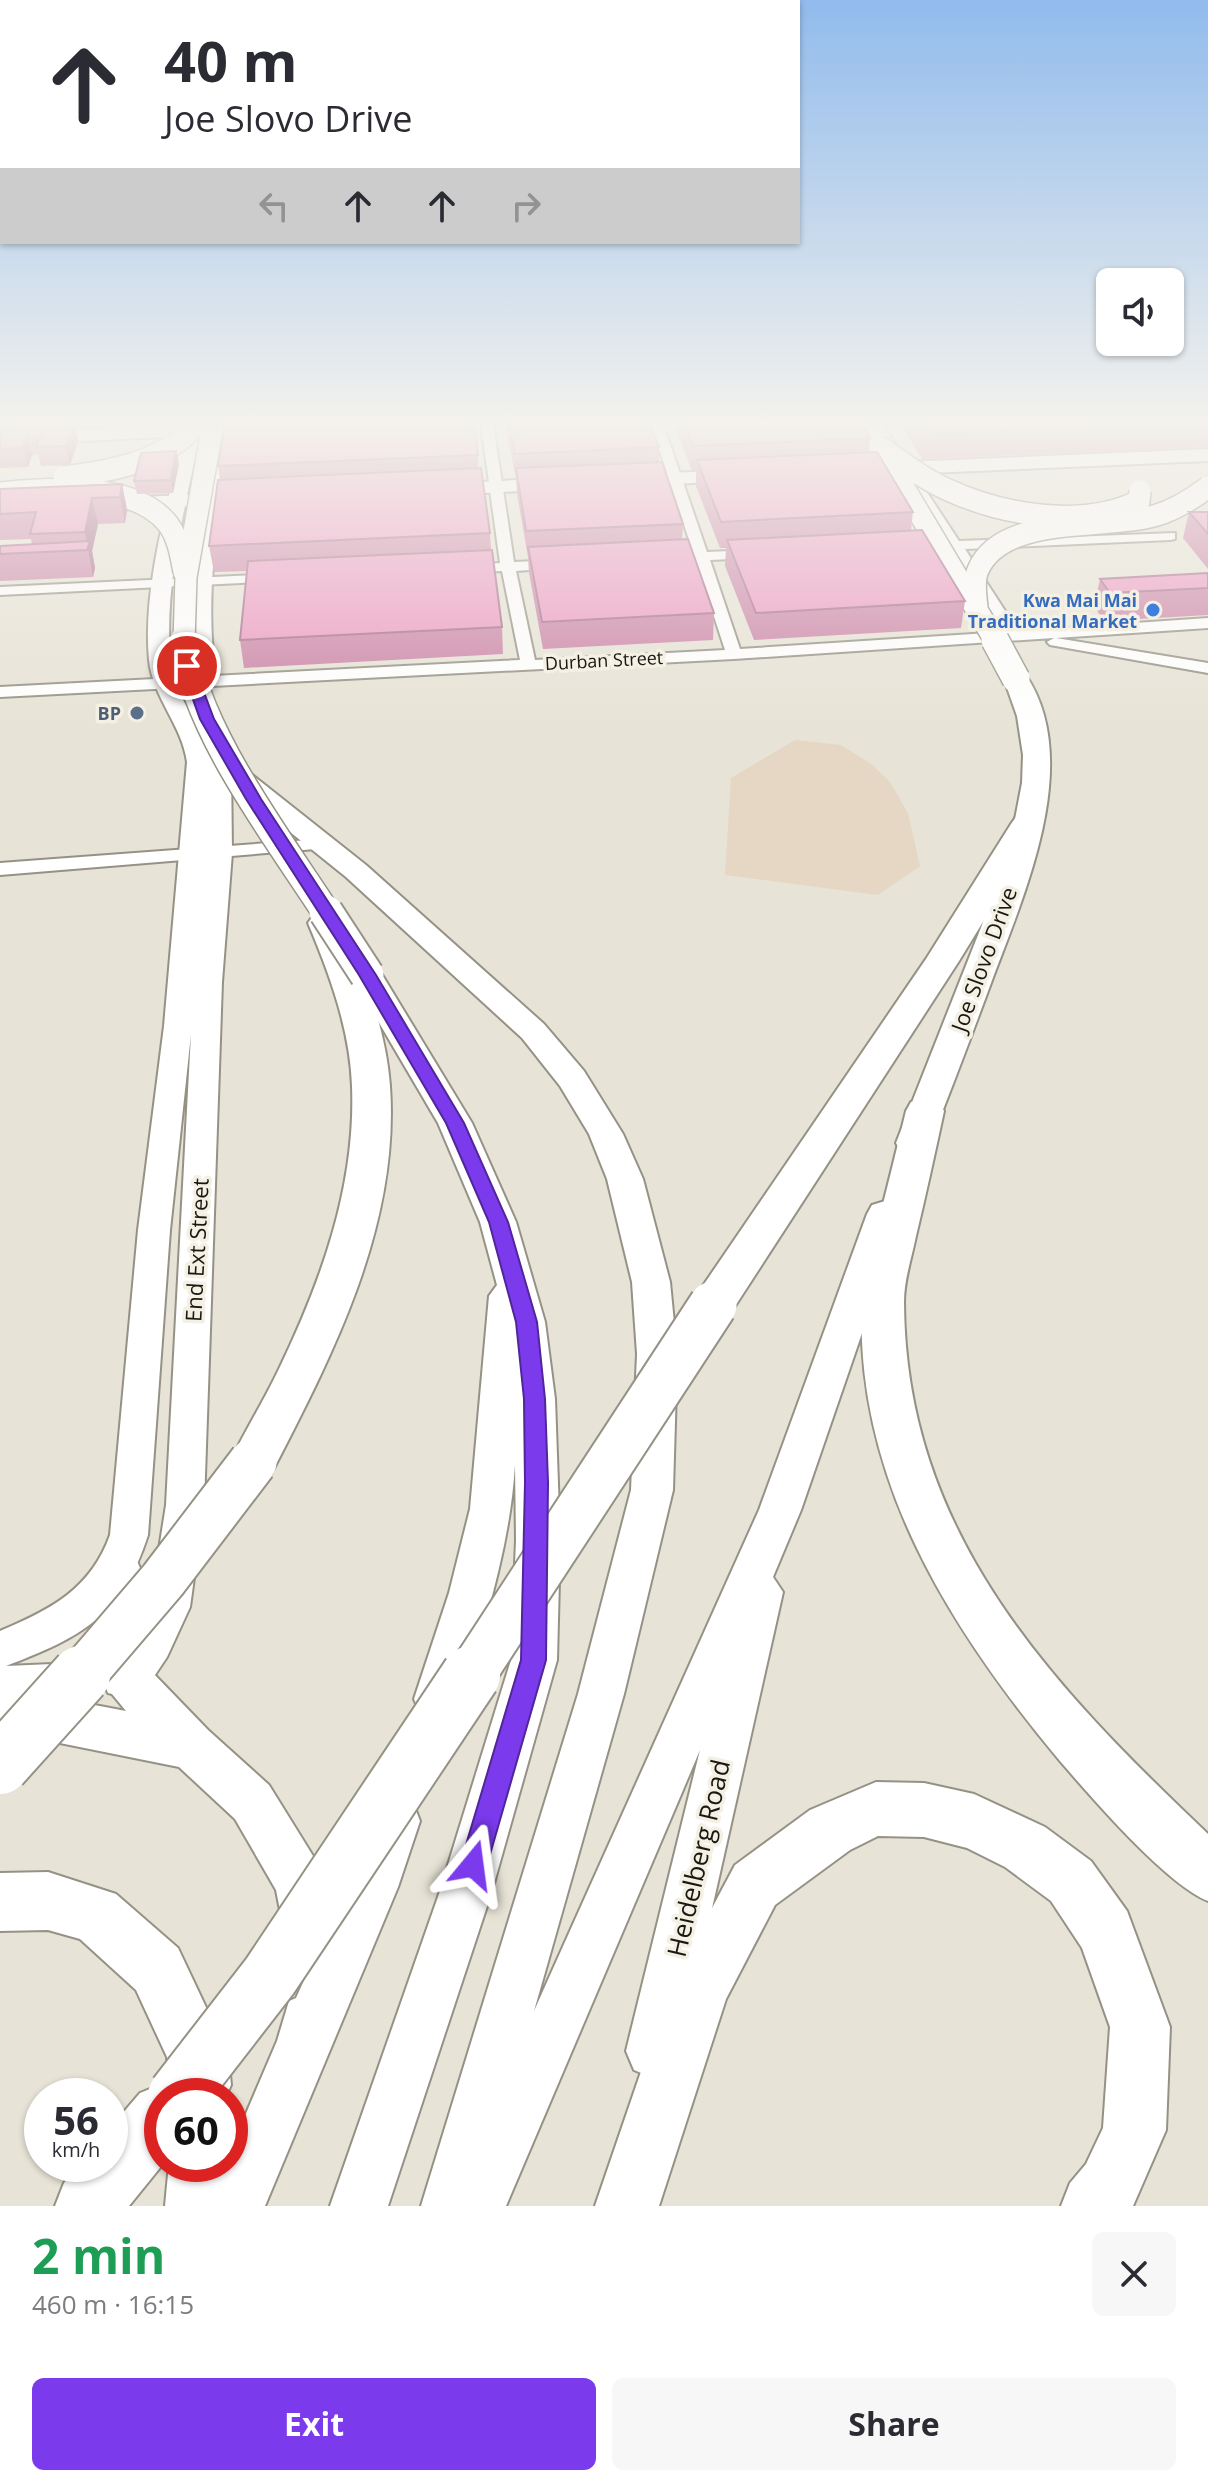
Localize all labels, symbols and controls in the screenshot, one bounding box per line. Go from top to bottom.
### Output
text: 40 m [164,22,298,98]
icon: ahead [32,32,136,136]
text: Joe Slovo Drive [164,94,412,143]
icon: left [252,184,296,228]
icon: ahead [336,184,380,228]
icon: ahead [420,184,464,228]
icon: right [504,184,548,228]
map controls [1096,268,1184,356]
button: sound [1096,268,1184,356]
place label: Kwa Mai Mai Traditional Market [968,588,1137,633]
marker: Kwa Mai Mai Traditional Market [1144,601,1162,619]
pin [153,632,221,700]
icon: arrive [165,644,209,688]
street label: Durban Street [544,645,664,675]
place label: BP [98,701,121,725]
marker: BP [128,704,146,722]
street label: Joe Slovo Drive [942,883,1023,1037]
street label: End Ext Street [177,1177,215,1323]
street label: Heidelberg Road [658,1756,738,1960]
position arrow [431,1823,515,1907]
speed limit sign: 60 [144,2078,248,2182]
text: 56 [53,2092,99,2147]
text: km/h [52,2136,100,2163]
text: 2 min [32,2223,165,2288]
button: close [1092,2232,1176,2316]
text: 460 m · 16:15 [32,2286,194,2322]
button: Exit [32,2378,596,2470]
button: Share [612,2378,1176,2470]

